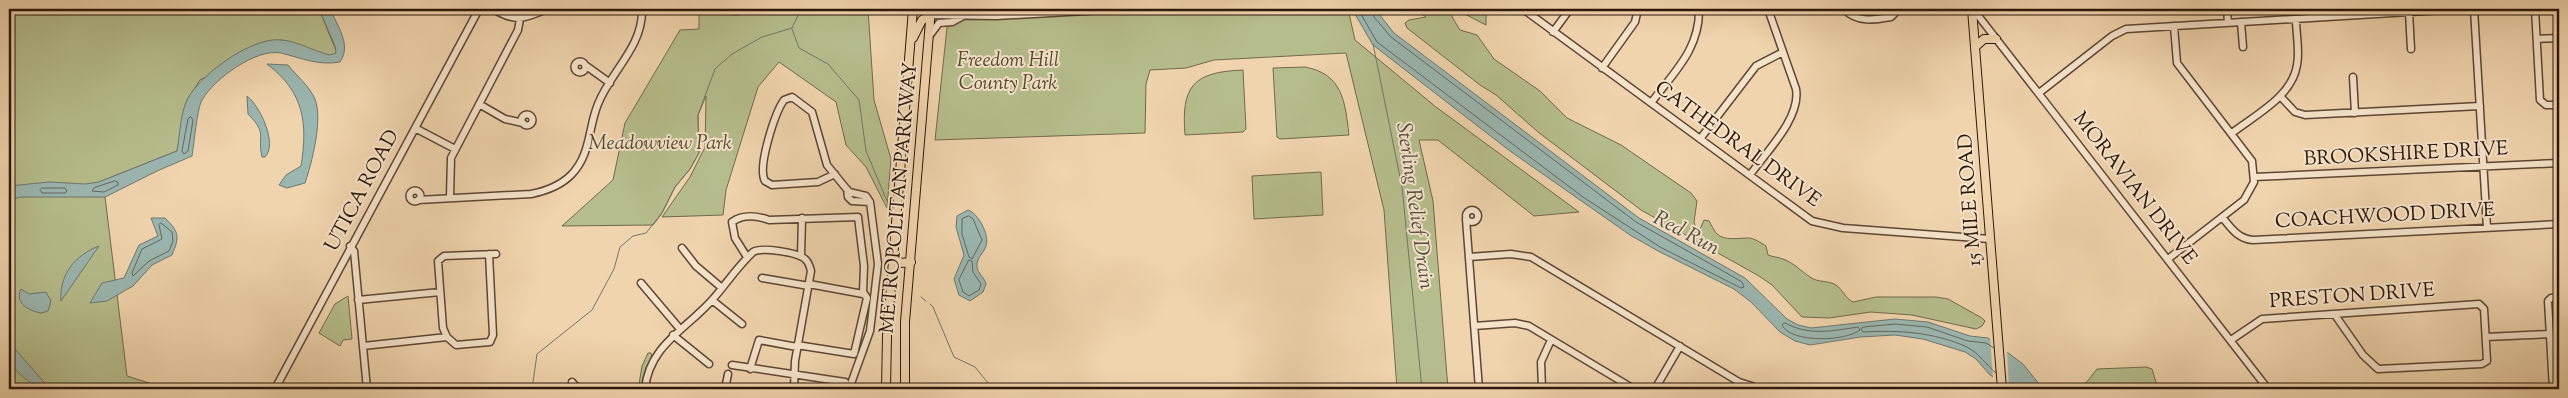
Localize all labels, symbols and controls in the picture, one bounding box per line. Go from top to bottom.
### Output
park label: Freedom Hill County Park [957,47,1059,99]
street label: METROPOLITAN PARKWAY [874,61,926,335]
street label: CATHEDRAL DRIVE [1648,75,1826,215]
street label: MORAVIAN DRIVE [2065,106,2203,272]
water label: Sterling Relief Drain [1387,121,1441,291]
street label: UTICA ROAD [319,125,407,257]
park label: Meadowview Park [588,130,732,159]
street label: 15 MILE ROAD [1952,133,1990,267]
street label: BROOKSHIRE DRIVE [2303,135,2509,175]
street label: COACHWOOD DRIVE [2274,197,2496,237]
water label: Red Run [1647,204,1725,264]
street label: PRESTON DRIVE [2268,277,2436,317]

